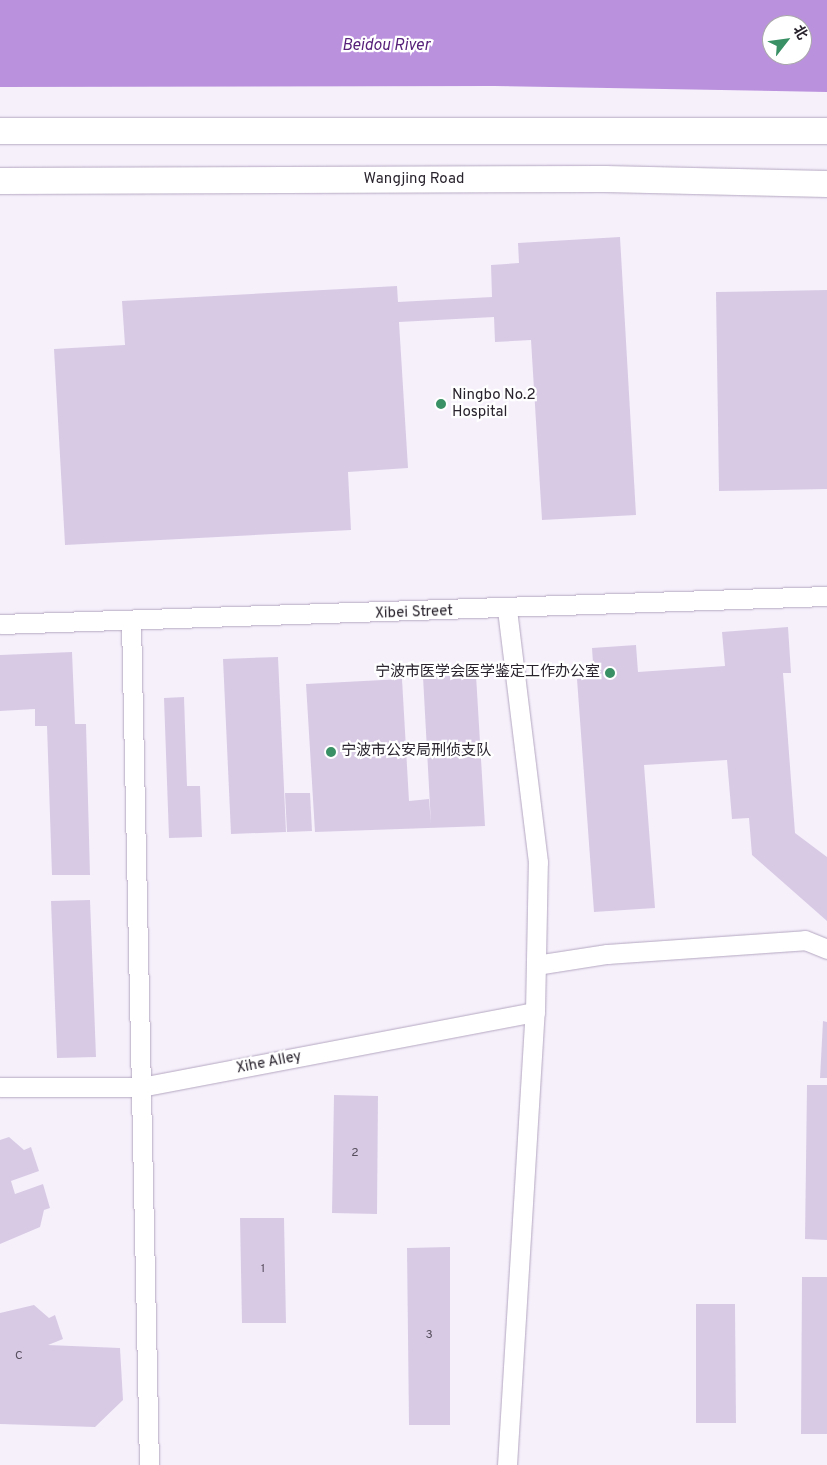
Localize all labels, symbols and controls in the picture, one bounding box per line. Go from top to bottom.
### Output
north arrow [762,15,812,65]
text: 北 [789,22,810,43]
water label: Beidou River [342,36,430,56]
street label: Wangjing Road [364,171,464,189]
place label: Ningbo No.2 Hospital [452,386,536,421]
marker: Ningbo No.2 Hospital [434,397,448,411]
street label: Xibei Street [375,603,453,623]
place label: 宁波市医学会医学鉴定工作办公室 [375,664,600,682]
marker: 宁波市医学会医学鉴定工作办公室 [604,667,616,679]
place label: 宁波市公安局刑侦支队 [341,743,491,761]
marker: 宁波市公安局刑侦支队 [325,746,337,758]
street label: Xihe Alley [235,1048,303,1078]
house number: 2 [351,1147,359,1161]
house number: 1 [261,1263,265,1277]
house number: 3 [425,1329,433,1343]
house number: C [15,1350,23,1364]

